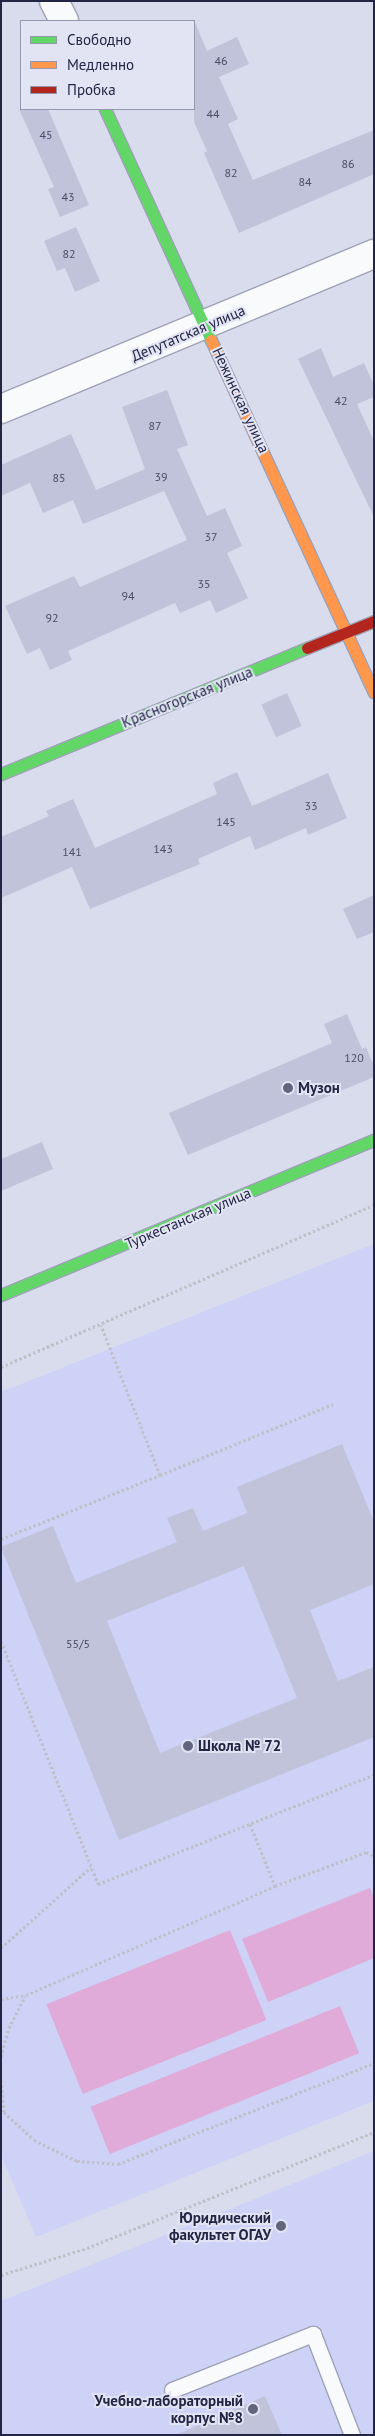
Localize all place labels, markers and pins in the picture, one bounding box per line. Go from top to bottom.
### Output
place label: Музон [298,1079,340,1097]
marker: Музон [282,1082,294,1094]
place label: Школа № 72 [198,1737,281,1755]
marker: Школа № 72 [182,1740,194,1752]
place label: Юридический факультет ОГАУ [168,2208,271,2243]
marker: Юридический факультет ОГАУ [275,2220,287,2232]
place label: Учебно-лабораторный корпус №8 [94,2391,243,2426]
marker: Учебно-лабораторный корпус №8 [247,2403,259,2415]

